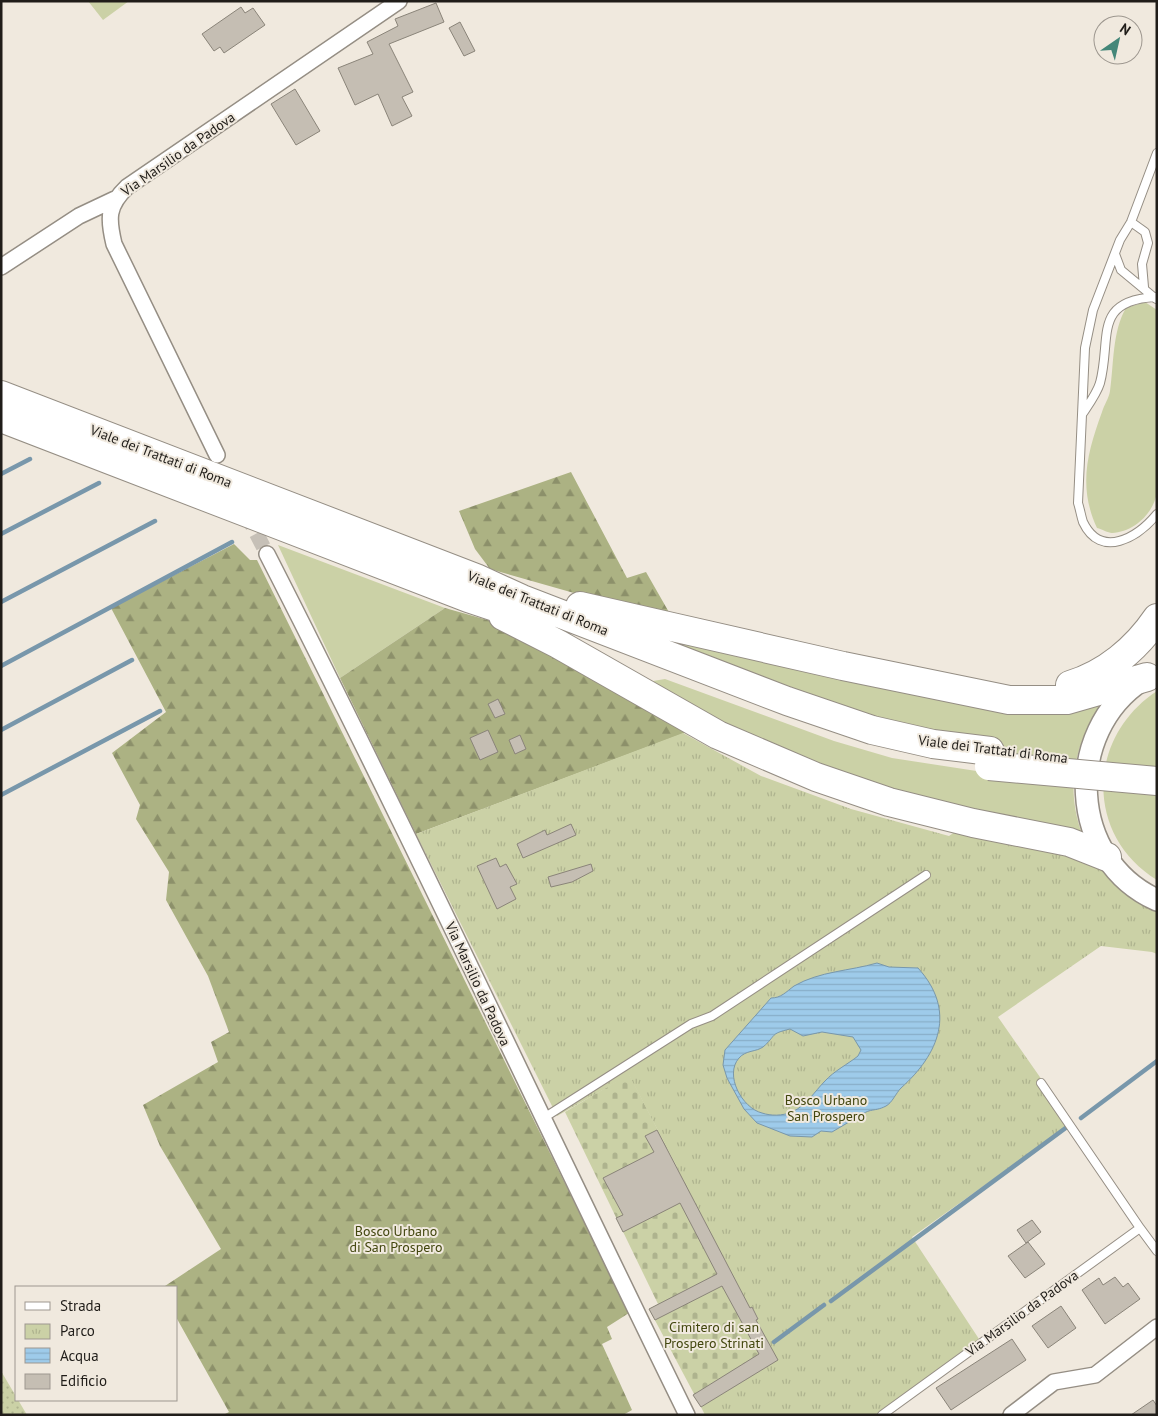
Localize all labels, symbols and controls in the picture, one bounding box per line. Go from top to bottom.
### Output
north arrow [1093,15,1143,65]
text: N [1116,19,1134,39]
street label: Via Marsilio da Padova [117,108,238,201]
street label: Viale dei Trattati di Roma [87,420,235,491]
street label: Viale dei Trattati di Roma [464,566,611,640]
street label: Viale dei Trattati di Roma [916,731,1069,767]
street label: Via Marsilio da Padova [441,918,515,1049]
park label: Bosco Urbano San Prospero [785,1091,867,1125]
park label: Bosco Urbano di San Prospero [349,1222,443,1256]
street label: Via Marsilio da Padova [961,1266,1082,1361]
legend [15,1286,178,1401]
text: Strada [60,1296,101,1315]
park label: Cimitero di san Prospero Strinati [664,1318,764,1352]
text: Parco [60,1321,95,1340]
text: Acqua [60,1346,99,1365]
text: Edificio [60,1371,107,1390]

